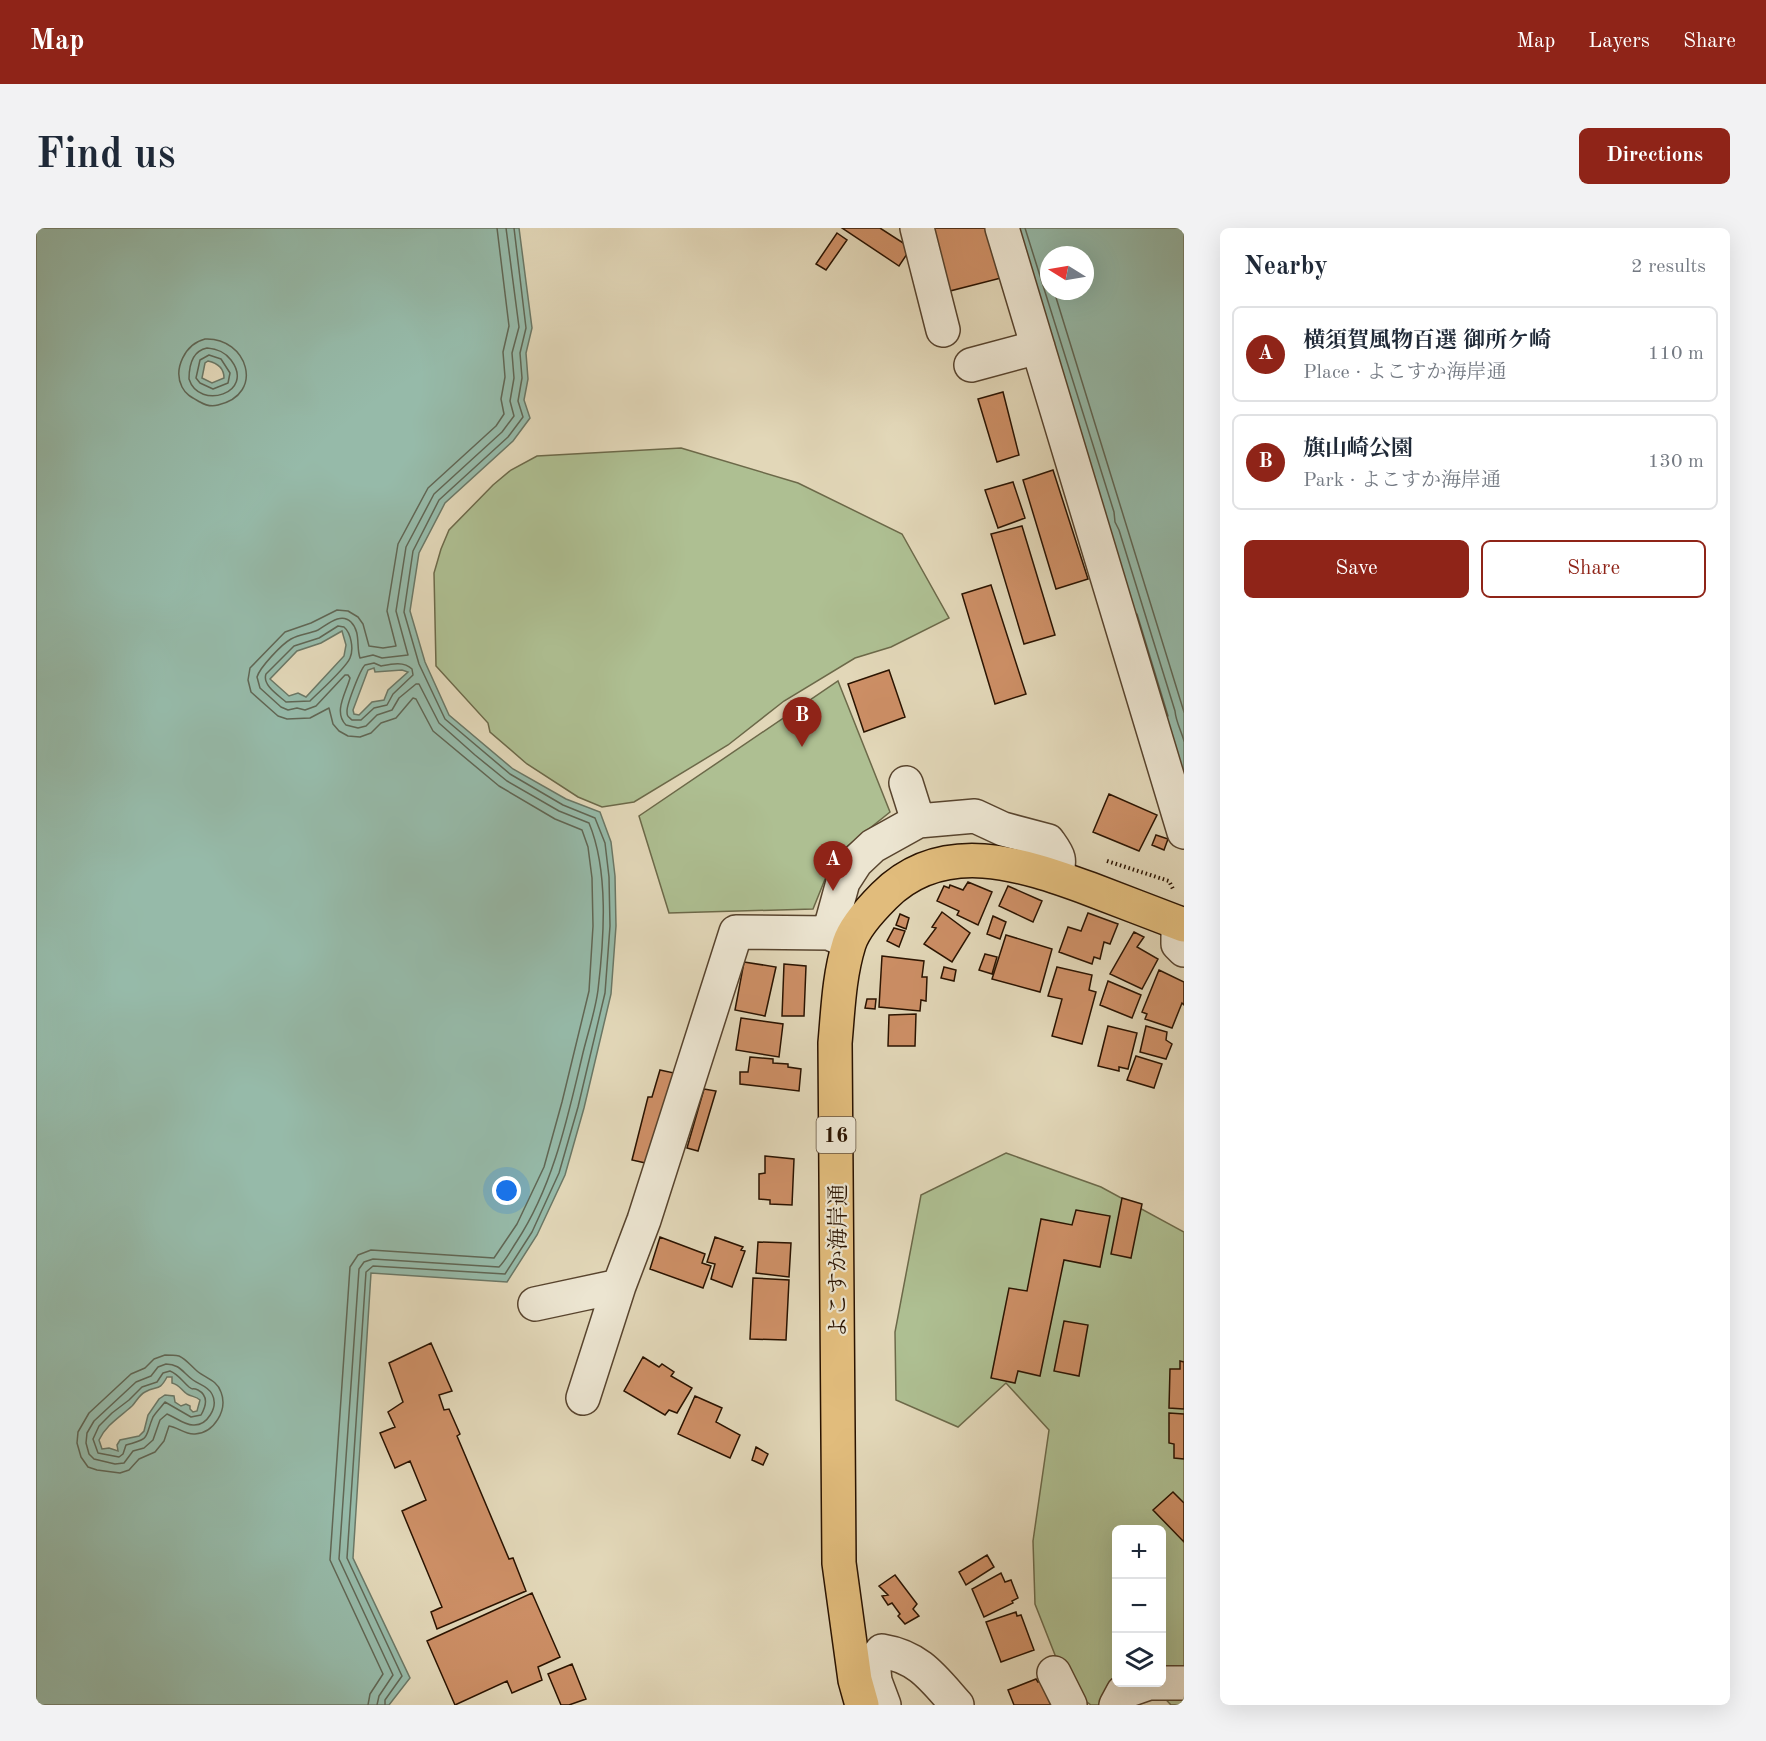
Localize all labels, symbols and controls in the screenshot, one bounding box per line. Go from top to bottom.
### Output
text: Map [30,28,84,56]
text: Map [1516,31,1555,52]
text: Layers [1588,31,1650,52]
text: Share [1683,31,1736,52]
button: Directions [1579,128,1730,184]
text: Find us [36,135,175,177]
north arrow [1040,246,1094,300]
text: Nearby [1244,254,1328,280]
text: 2 results [1631,257,1706,277]
text: 横須賀風物百選 御所ケ崎 [1303,330,1551,352]
text: A [1258,344,1273,364]
text: 110 m [1648,344,1704,364]
text: Place · よこすか海岸通 [1303,363,1507,383]
text: 旗山崎公園 [1303,438,1413,460]
text: B [1258,452,1273,472]
text: 130 m [1648,452,1704,472]
text: Park · よこすか海岸通 [1303,471,1501,491]
button: Save [1244,540,1469,598]
button: Share [1481,540,1706,598]
pin: B [782,698,822,747]
pin: A [814,842,852,891]
road number: 16 [816,1117,856,1153]
your location [492,1176,521,1205]
street label: よこすか海岸通 [826,1184,850,1338]
map controls [1112,1525,1166,1687]
button: + [1112,1525,1166,1579]
button: − [1112,1579,1166,1633]
button: layers [1112,1633,1166,1687]

